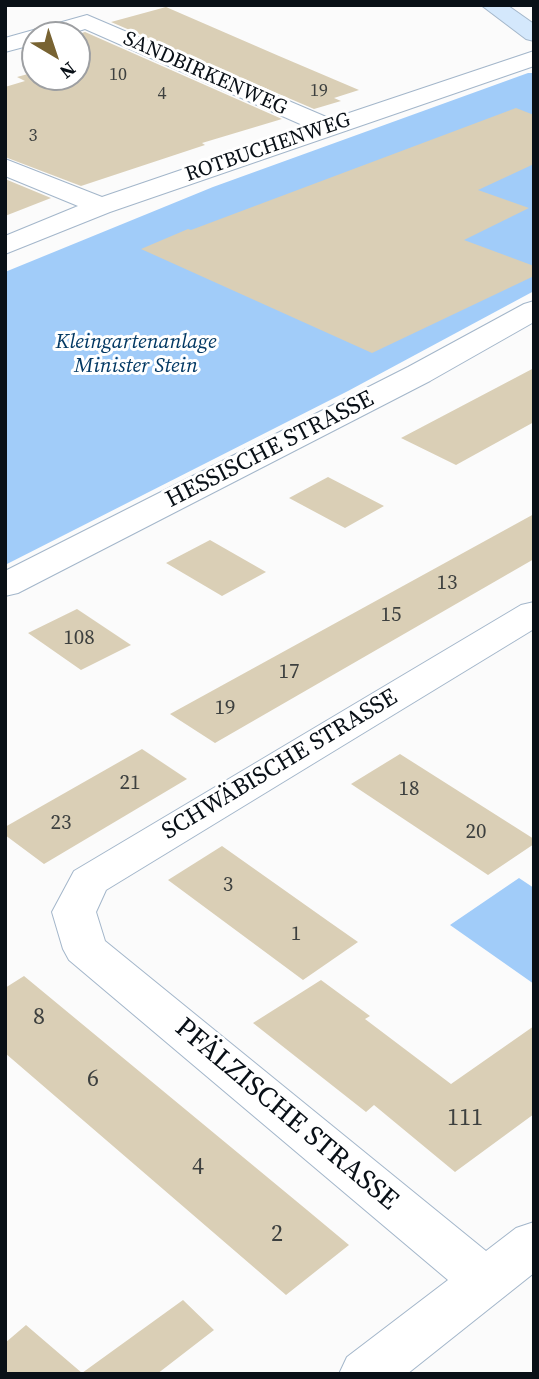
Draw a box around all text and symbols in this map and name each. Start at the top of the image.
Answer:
north arrow [21,21,91,91]
street label: SANDBIRKENWEG [119,26,291,122]
text: N [54,56,82,85]
house number: 10 [109,64,127,86]
house number: 19 [310,80,328,102]
house number: 4 [158,83,166,105]
street label: ROTBUCHENWEG [182,108,354,188]
house number: 3 [29,125,37,147]
park label: Kleingartenanlage Minister Stein [55,330,217,380]
street label: HESSISCHE STRASSE [161,385,379,515]
house number: 13 [437,571,457,597]
house number: 15 [381,603,401,629]
house number: 108 [63,626,95,652]
house number: 17 [279,660,299,686]
street label: SCHWÄBISCHE STRASSE [157,683,403,847]
house number: 19 [215,696,235,722]
house number: 21 [120,771,140,797]
house number: 18 [399,777,419,803]
house number: 23 [51,811,71,837]
house number: 20 [466,820,486,846]
house number: 3 [223,873,233,899]
house number: 1 [291,922,301,948]
house number: 8 [33,1004,45,1032]
street label: PFÄLZISCHE STRASSE [167,1012,405,1218]
house number: 6 [87,1066,99,1094]
house number: 111 [447,1105,483,1133]
house number: 4 [192,1154,204,1182]
house number: 2 [271,1221,283,1249]

